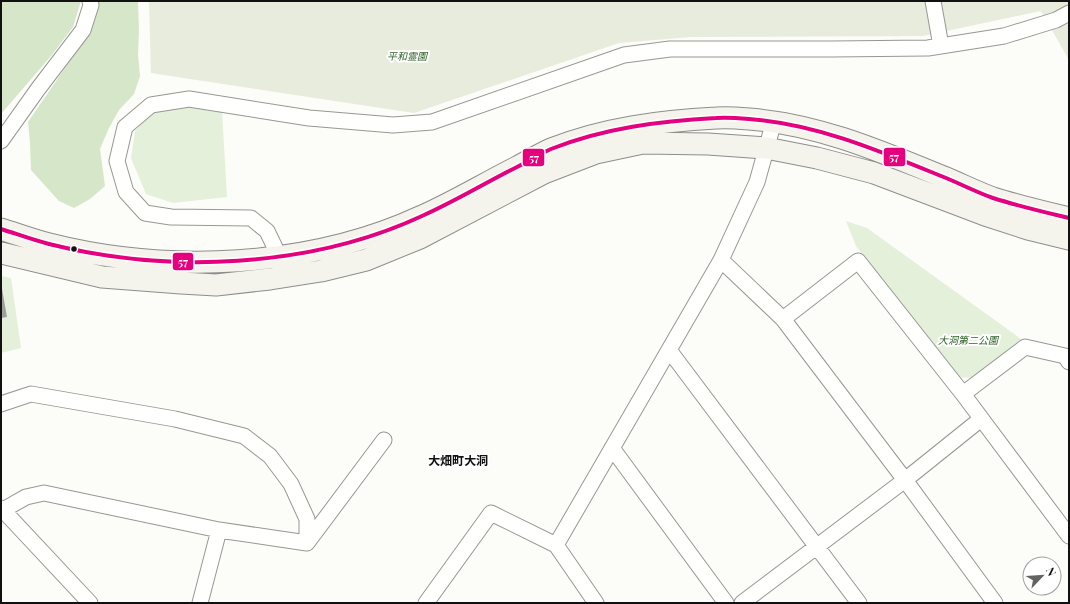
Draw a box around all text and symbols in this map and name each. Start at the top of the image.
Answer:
park label: 平和霊園 [387,49,429,63]
line badge: 57 [883,147,906,167]
line badge: 57 [522,148,545,167]
text: 57 [889,149,899,164]
text: 57 [529,150,539,165]
unlabelled marker [69,244,79,254]
line badge: 57 [172,252,194,271]
text: 57 [178,254,188,269]
park label: 大洞第二公園 [938,333,1000,347]
district label: 大畑町大洞 [428,452,488,468]
north arrow [1022,556,1062,596]
text: N [1043,565,1060,578]

